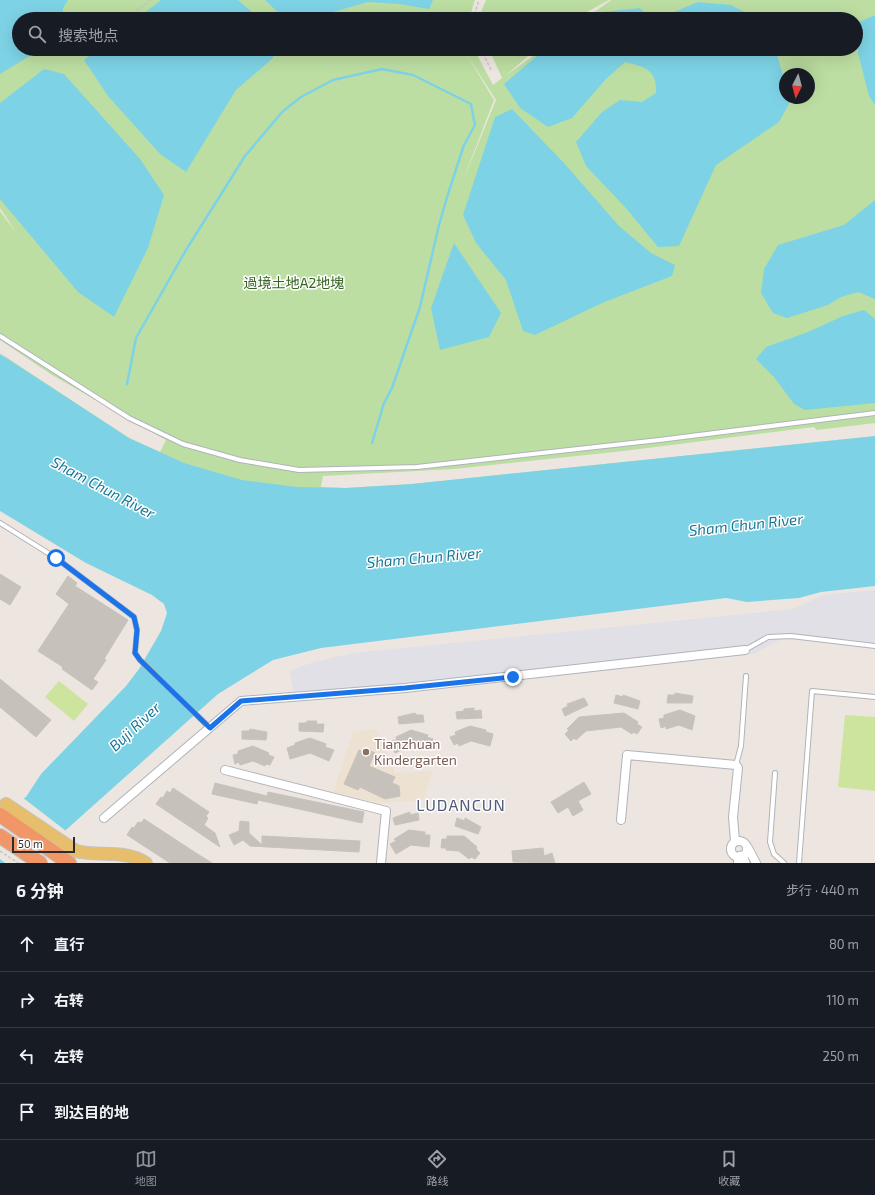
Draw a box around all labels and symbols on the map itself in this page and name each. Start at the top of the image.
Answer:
north arrow [779,68,815,104]
park label: 過境土地A2地塊 [244,274,344,291]
water label: Sham Chun River [49,452,159,522]
water label: Sham Chun River [688,509,805,539]
water label: Sham Chun River [366,543,483,571]
route start [47,549,65,567]
route end [504,668,522,686]
water label: Buji River [105,697,165,755]
place label: Tianzhuan Kindergarten [374,735,457,768]
marker: Tianzhuan Kindergarten [361,747,371,757]
district label: LUDANCUN [416,795,506,814]
scale bar [12,835,75,854]

